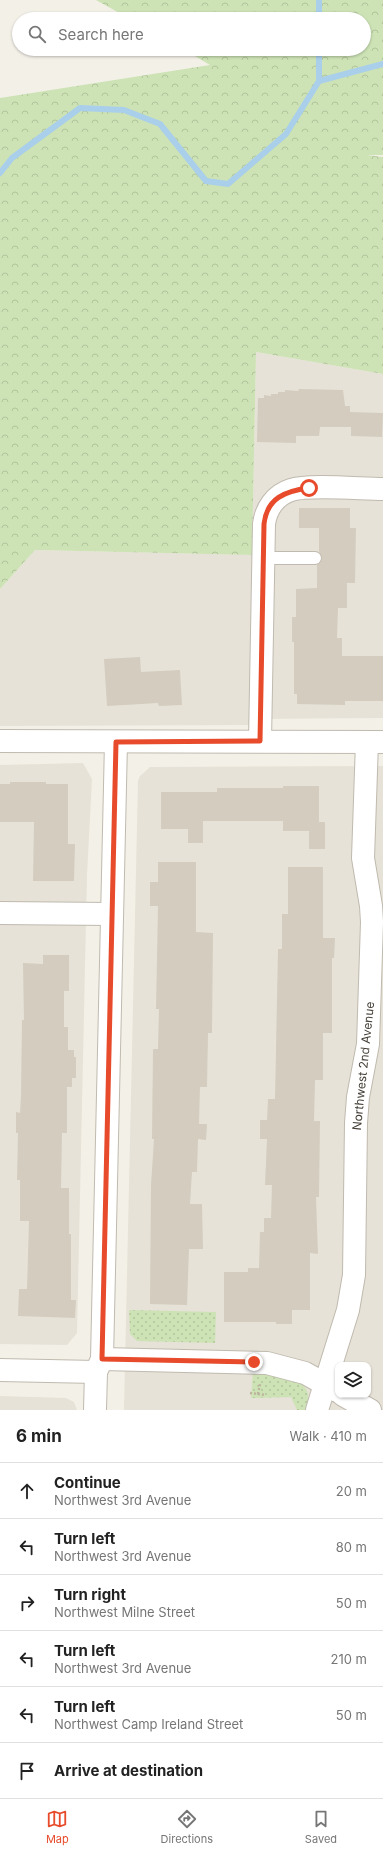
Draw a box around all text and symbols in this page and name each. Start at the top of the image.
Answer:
search box [12,12,371,56]
icon: search [26,23,48,45]
text: Search here [58,25,144,44]
route start [300,479,318,497]
street label: Northwest 2nd Avenue [349,1001,377,1131]
route end [245,1353,263,1371]
map controls [335,1362,371,1398]
button: layers [335,1362,371,1398]
text: 6 min [16,1426,62,1446]
text: Walk · 410 m [290,1428,367,1444]
text: Continue [54,1473,121,1492]
icon: ahead [16,1480,38,1502]
text: 20 m [336,1483,367,1499]
text: Northwest 3rd Avenue [54,1492,191,1508]
text: Turn left [54,1529,115,1548]
icon: left [16,1536,38,1558]
text: 80 m [336,1539,367,1555]
text: Northwest 3rd Avenue [54,1548,191,1564]
text: Turn right [54,1585,126,1604]
icon: right [16,1592,38,1614]
text: 50 m [336,1595,367,1611]
text: Northwest Milne Street [54,1604,195,1620]
text: Turn left [54,1641,115,1660]
icon: left [16,1648,38,1670]
text: 210 m [331,1651,367,1667]
text: Northwest 3rd Avenue [54,1660,191,1676]
text: Turn left [54,1697,115,1716]
icon: left [16,1704,38,1726]
text: 50 m [336,1707,367,1723]
text: Northwest Camp Ireland Street [54,1716,243,1732]
icon: arrive [16,1760,38,1782]
text: Arrive at destination [54,1761,203,1780]
tab: Map [46,1808,69,1846]
tab: Directions [161,1808,213,1846]
tab: Saved [305,1808,337,1846]

